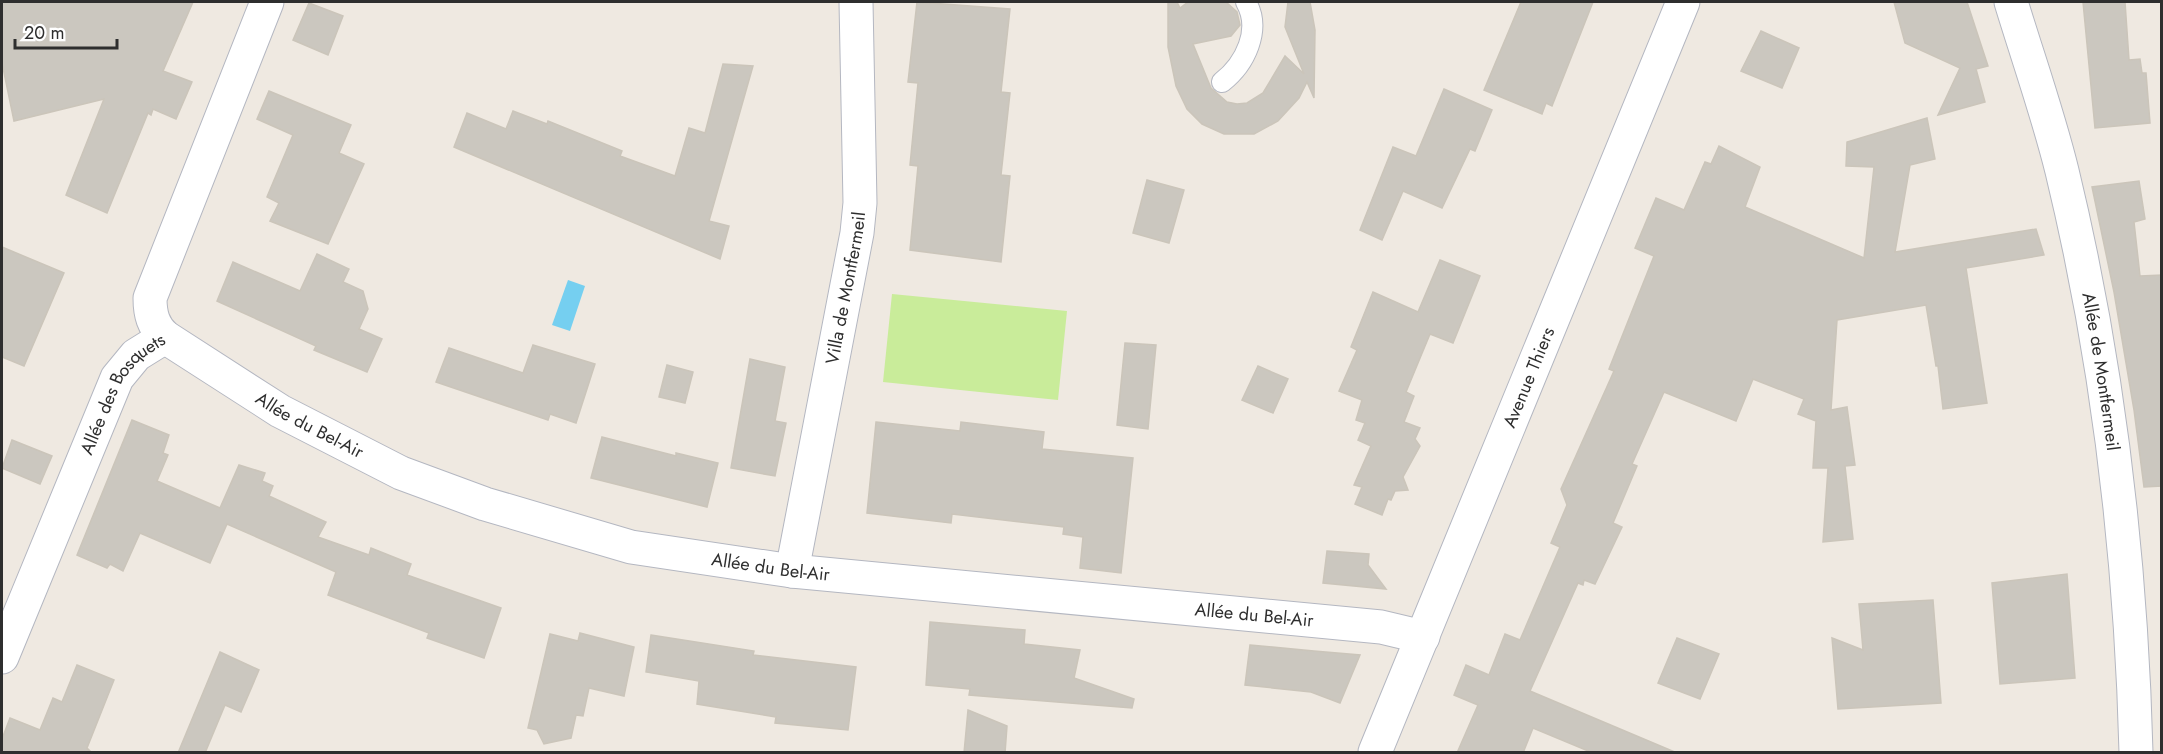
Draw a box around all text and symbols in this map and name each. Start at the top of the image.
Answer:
scale bar [15,12,117,50]
text: 20 m [24,20,64,46]
street label: Villa de Montfermeil [819,211,872,367]
street label: Allée de Montfermeil [2075,290,2126,452]
street label: Avenue Thiers [1497,323,1561,432]
street label: Allée des Bosquets [74,327,170,459]
street label: Allée du Bel-Air [250,386,369,465]
street label: Allée du Bel-Air [710,546,832,588]
street label: Allée du Bel-Air [1194,596,1316,634]

